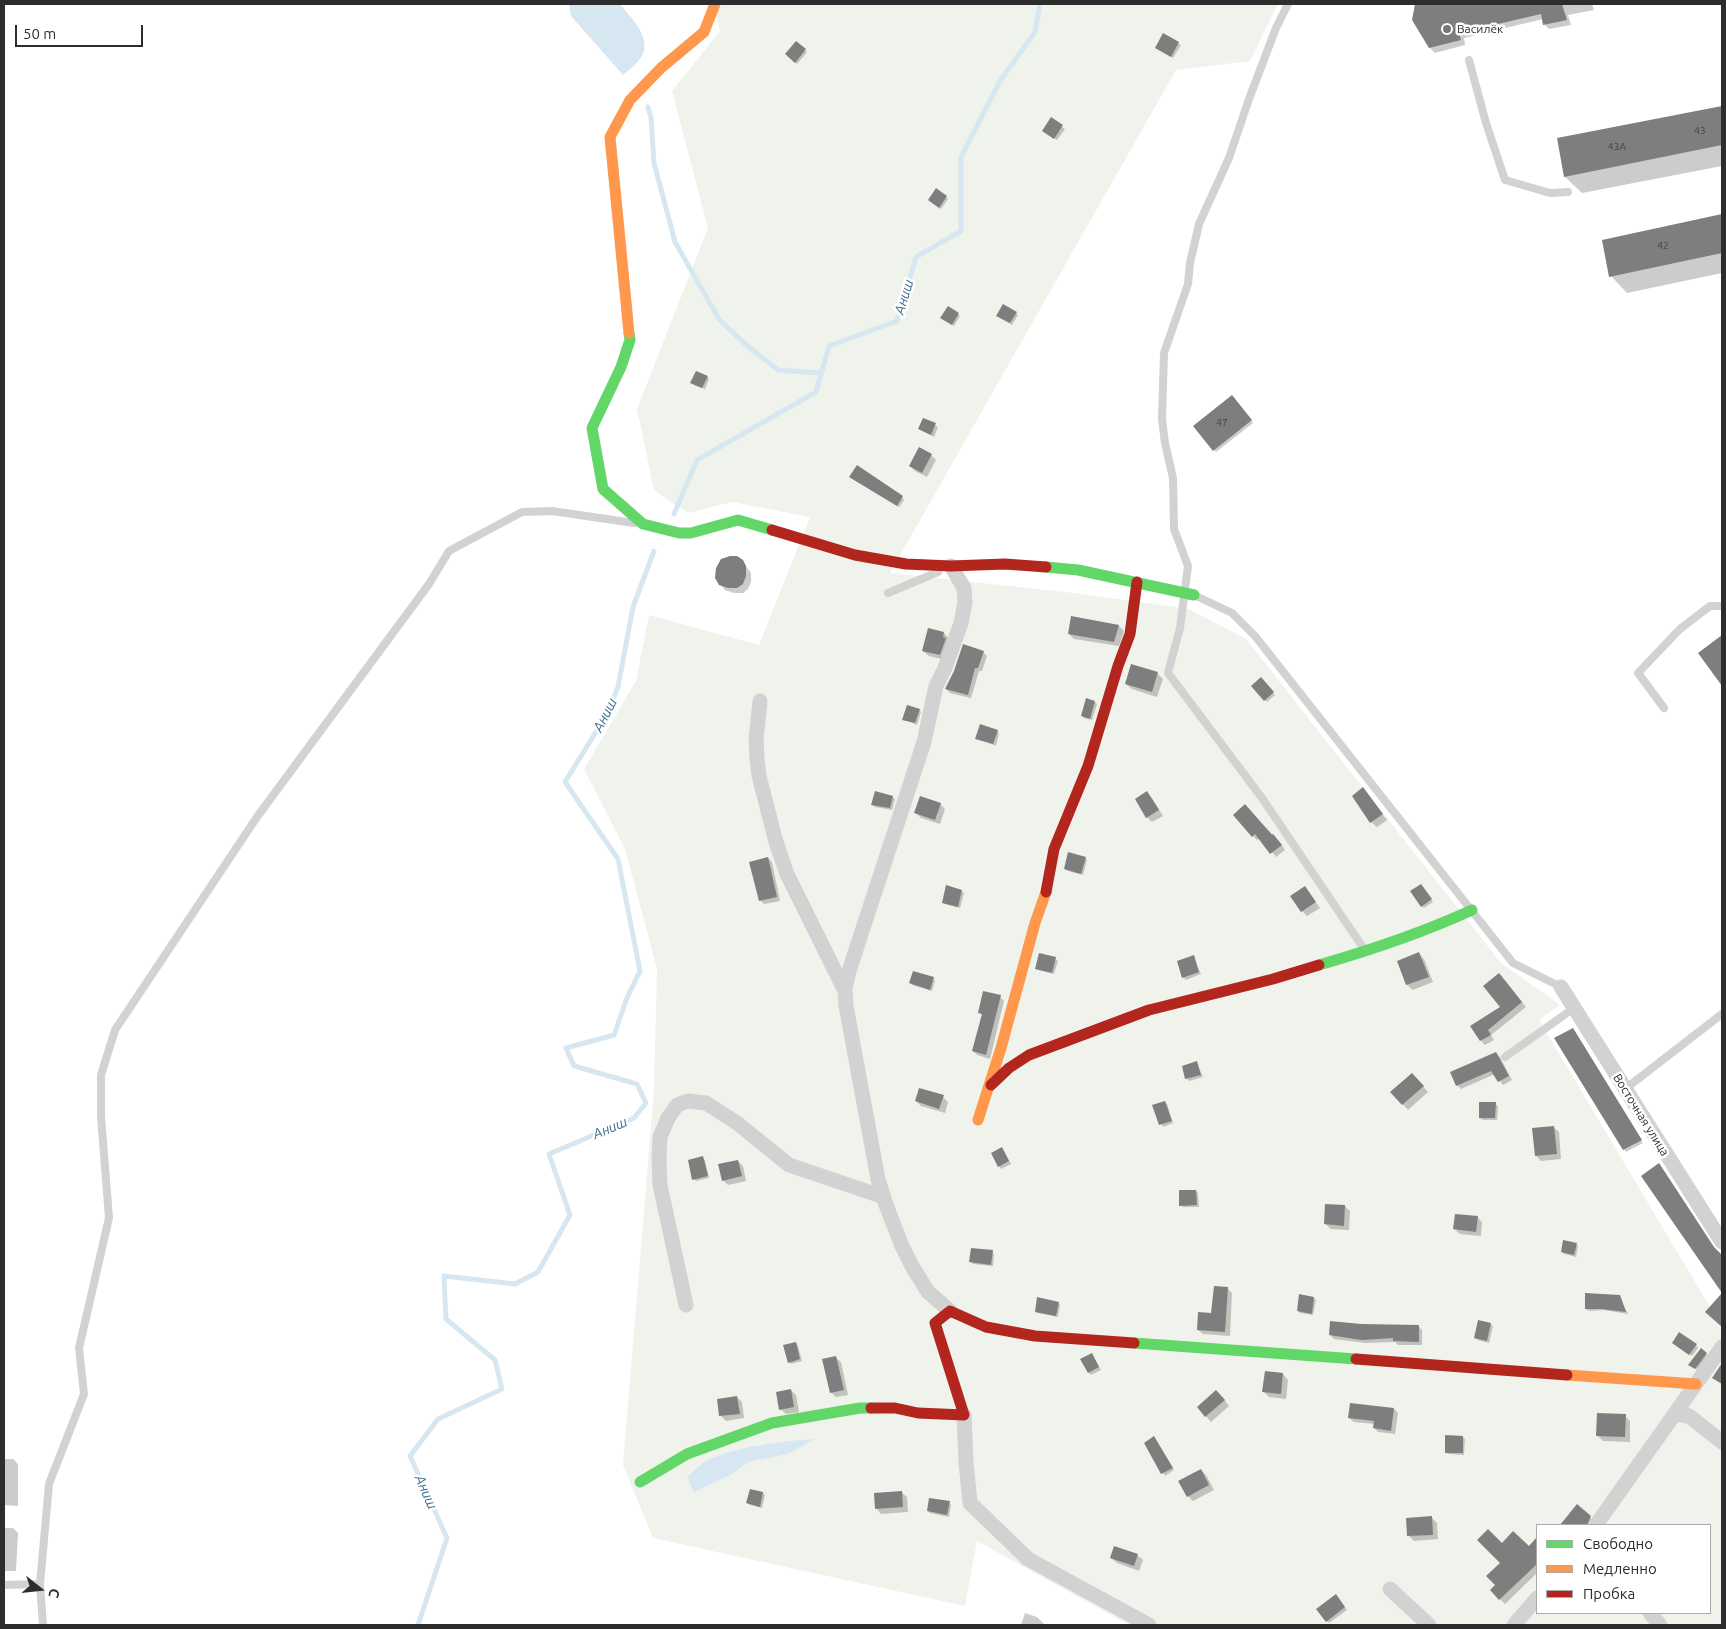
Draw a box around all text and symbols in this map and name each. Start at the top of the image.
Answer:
scale bar [18,15,145,47]
place label: Василёк [1457,22,1503,36]
marker: Василёк [1441,23,1453,35]
text: 50 m [23,25,56,42]
house number: 43 [1694,125,1706,137]
house number: 43А [1608,141,1626,153]
house number: 42 [1657,240,1669,252]
water label: Аниш [891,277,917,317]
house number: 47 [1216,417,1228,429]
water label: Аниш [589,695,621,735]
street label: Восточная улица [1610,1071,1672,1159]
water label: Аниш [590,1113,630,1143]
water label: Аниш [411,1472,441,1512]
legend [1536,1524,1711,1614]
text: Свободно [1583,1535,1653,1552]
text: Медленно [1583,1560,1657,1577]
north arrow [15,1564,65,1614]
text: Пробка [1583,1585,1635,1602]
text: С [45,1587,63,1600]

